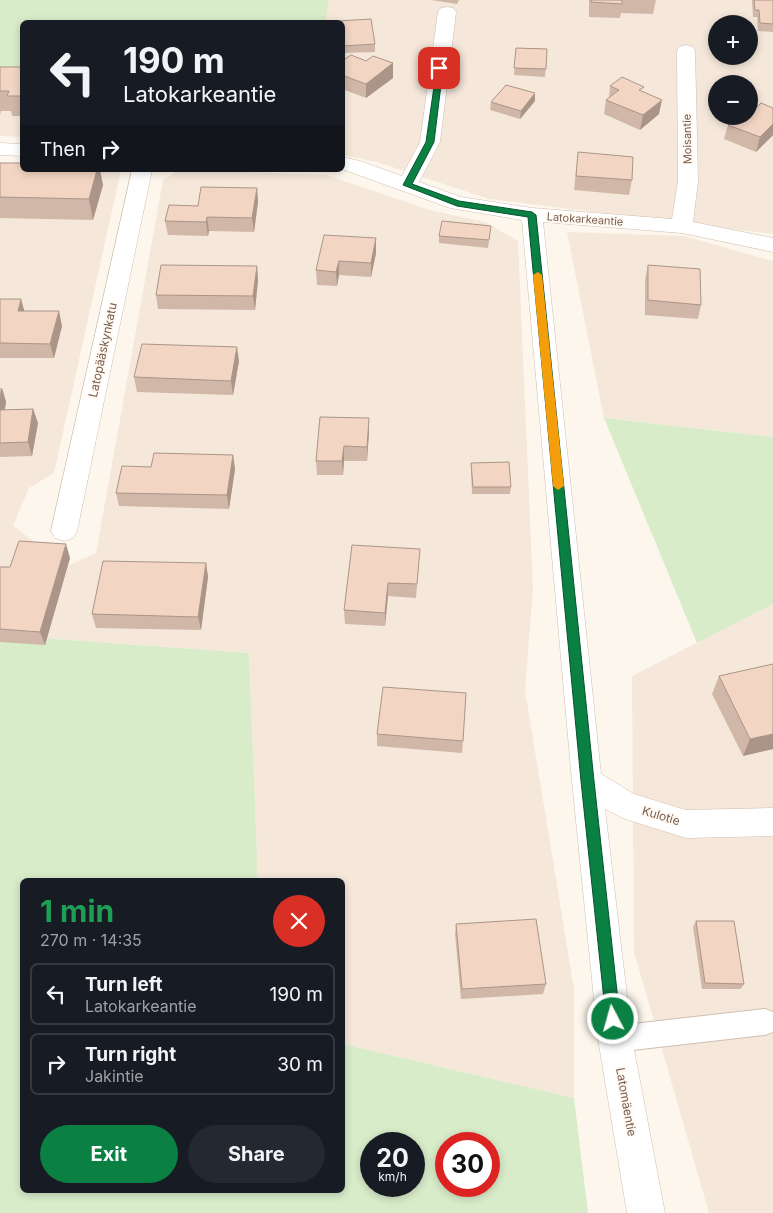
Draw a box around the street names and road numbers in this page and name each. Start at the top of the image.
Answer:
street label: Moisantie [680,114,694,164]
street label: Latokarkeantie [546,209,624,229]
street label: Latopääskynkatu [85,301,120,399]
street label: Kulotie [640,803,682,828]
street label: Latomäentie [613,1066,640,1138]

